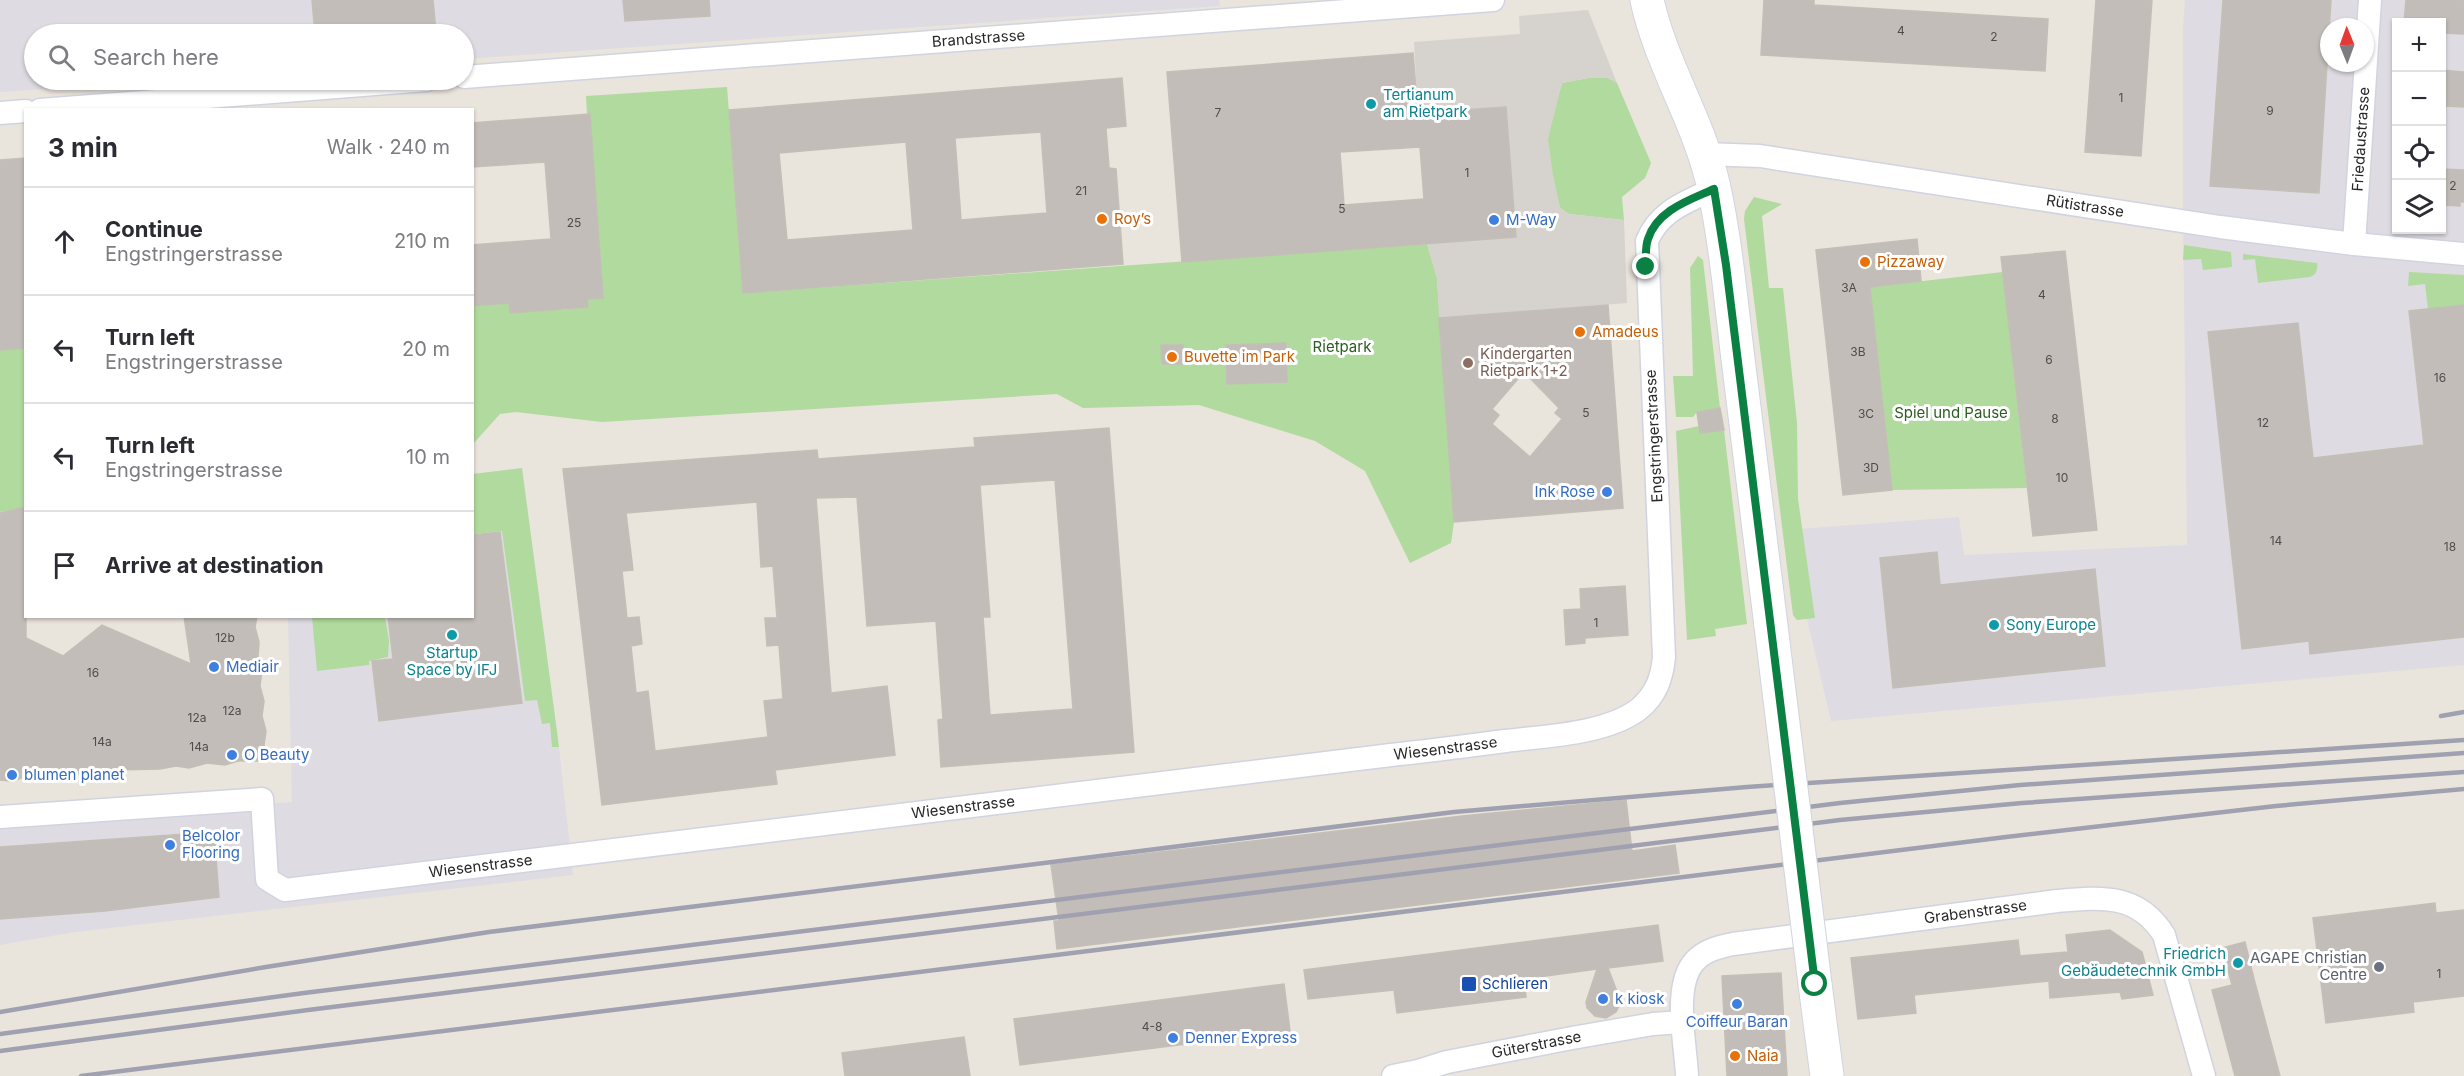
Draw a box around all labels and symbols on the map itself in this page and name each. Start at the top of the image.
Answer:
north arrow [2320,18,2374,72]
house number: 4 [1897,23,1905,38]
street label: Brandstrasse [931,25,1026,51]
house number: 2 [1990,29,1998,44]
place label: Tertianum am Rietpark [1383,85,1468,121]
street label: Friedaustrasse [2347,86,2373,192]
house number: 1 [2119,90,2123,105]
marker: Tertianum am Rietpark [1364,97,1378,111]
house number: 9 [2266,103,2274,118]
house number: 7 [1215,105,1222,120]
house number: 1 [1465,165,1469,180]
house number: 2 [2449,178,2457,193]
house number: 21 [1075,183,1087,198]
street label: Rütistrasse [2045,190,2125,221]
house number: 5 [1338,201,1346,216]
place label: Roy’s [1114,209,1151,228]
place label: M-Way [1506,210,1557,229]
marker: Roy’s [1095,212,1109,226]
marker: M-Way [1487,213,1501,227]
house number: 25 [567,215,581,230]
place label: Pizzaway [1877,252,1945,271]
route end [1632,253,1658,279]
marker: Pizzaway [1858,255,1872,269]
house number: 3A [1841,280,1857,295]
house number: 4 [2038,287,2046,302]
place label: Amadeus [1592,322,1659,341]
marker: Amadeus [1573,325,1587,339]
park label: Rietpark [1313,337,1372,356]
place label: Kindergarten Rietpark 1+2 [1480,344,1572,380]
house number: 3B [1850,344,1866,359]
place label: Buvette im Park [1184,347,1296,366]
marker: Buvette im Park [1165,350,1179,364]
house number: 6 [2045,352,2053,367]
marker: Kindergarten Rietpark 1+2 [1461,356,1475,370]
street label: Engstringerstrasse [1641,369,1666,503]
house number: 16 [2434,370,2446,385]
park label: Spiel und Pause [1894,403,2008,422]
house number: 5 [1582,405,1590,420]
house number: 3C [1858,406,1874,421]
house number: 8 [2051,411,2059,426]
house number: 12 [2257,415,2269,430]
house number: 3D [1863,460,1879,475]
house number: 10 [2056,470,2068,485]
place label: Ink Rose [1535,482,1595,501]
marker: Ink Rose [1600,485,1614,499]
house number: 14 [2270,533,2283,548]
house number: 18 [2444,539,2456,554]
house number: 1 [1594,615,1598,630]
place label: Sony Europe [2006,615,2096,634]
marker: Sony Europe [1987,618,2001,632]
marker: Startup Space by IFJ [445,628,459,642]
house number: 12b [215,630,235,645]
place label: Startup Space by IFJ [407,643,497,679]
place label: Mediair [226,657,279,676]
marker: Mediair [207,660,221,674]
house number: 16 [87,665,99,680]
house number: 12a [223,703,241,718]
house number: 12a [188,710,206,725]
street label: Wiesenstrasse [1393,732,1498,764]
house number: 14a [92,734,112,749]
house number: 14a [189,739,209,754]
place label: O Beauty [244,745,310,764]
marker: O Beauty [225,748,239,762]
place label: blumen planet [24,765,125,784]
marker: blumen planet [5,768,19,782]
street label: Wiesenstrasse [910,791,1016,822]
place label: Belcolor Flooring [182,826,240,862]
marker: Belcolor Flooring [163,838,177,852]
street label: Wiesenstrasse [428,850,534,881]
street label: Grabenstrasse [1923,895,2028,928]
place label: Friedrich Gebäudetechnik GmbH [2061,944,2226,980]
place label: AGAPE Christian Centre [2250,948,2367,984]
marker: Friedrich Gebäudetechnik GmbH [2231,956,2245,970]
marker: AGAPE Christian Centre [2372,960,2386,974]
house number: 1 [2437,966,2441,981]
route start [1801,970,1827,996]
place label: Schlieren [1482,974,1548,993]
marker: Schlieren [1460,975,1478,993]
place label: k kiosk [1615,989,1665,1008]
marker: k kiosk [1596,992,1610,1006]
marker: Coiffeur Baran [1730,997,1744,1011]
place label: Coiffeur Baran [1686,1012,1788,1031]
house number: 4-8 [1142,1019,1162,1034]
street label: Güterstrasse [1490,1027,1583,1062]
place label: Denner Express [1185,1028,1297,1047]
marker: Denner Express [1166,1031,1180,1045]
place label: Naia [1747,1046,1779,1065]
marker: Naia [1728,1049,1742,1063]

